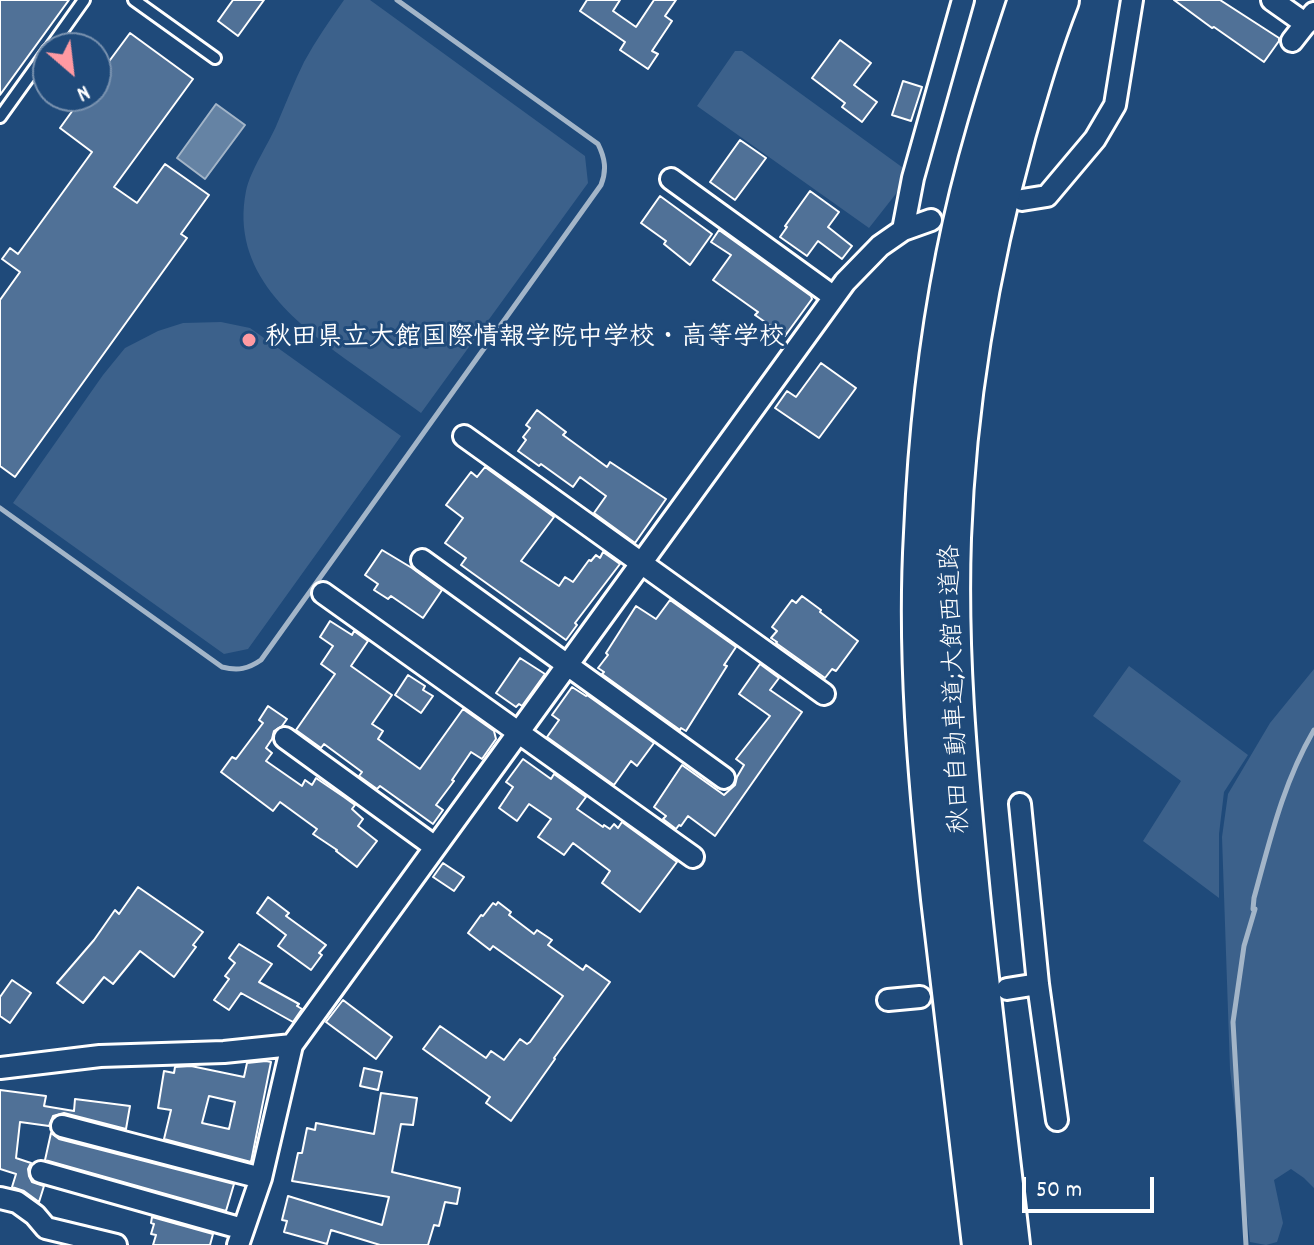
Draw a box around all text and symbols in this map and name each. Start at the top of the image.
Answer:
north arrow [32,32,112,112]
text: N [70,76,95,108]
place label: 秋田県立大館国際情報学院中学校・高等学校 [265,324,785,356]
marker: 秋田県立大館国際情報学院中学校・高等学校 [240,331,258,349]
street label: 秋田自動車道;大館西道路 [937,543,979,835]
scale bar [1026,1161,1158,1211]
text: 50 m [1036,1174,1082,1208]

